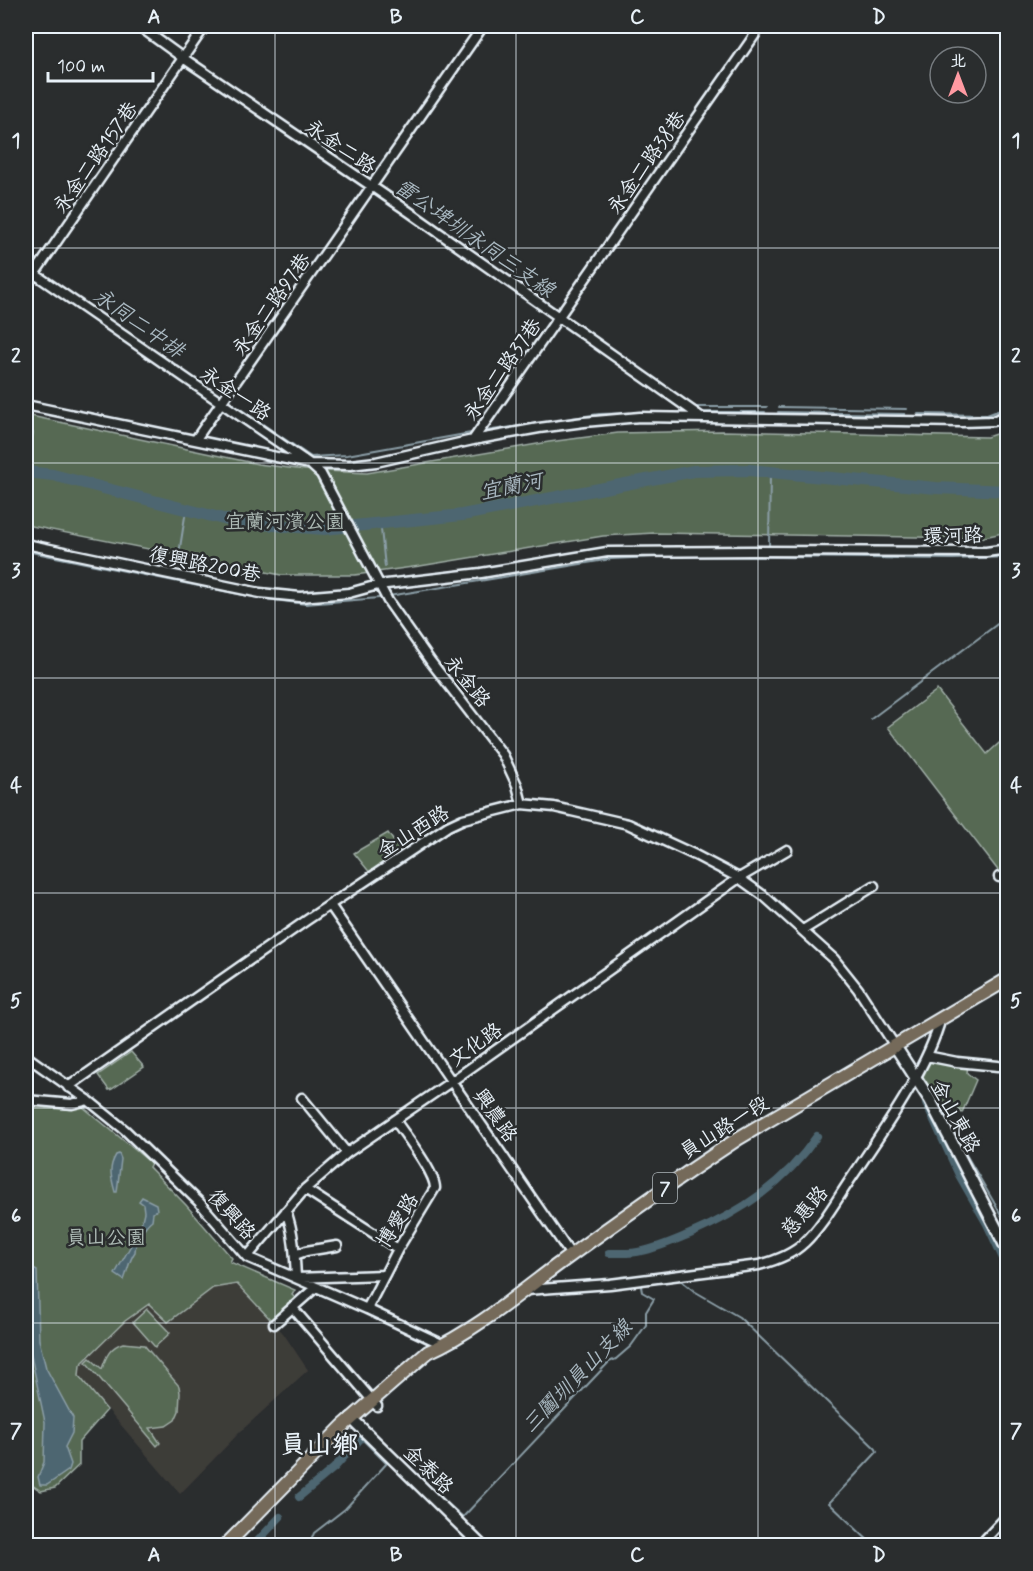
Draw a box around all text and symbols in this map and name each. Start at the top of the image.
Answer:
text: A [147,4,161,31]
text: B [390,4,403,31]
text: C [630,4,645,31]
text: D [872,4,886,31]
scale bar [48,45,153,83]
north arrow [928,45,988,105]
text: 北 [950,51,966,72]
text: 100 m [57,55,105,79]
street label: 永金二路157巷 [48,96,145,219]
street label: 永金二路38巷 [602,105,693,220]
street label: 永金二路 [299,114,382,181]
text: 1 [12,128,20,155]
text: 1 [1012,128,1020,155]
water label: 雷公埤圳永同三支線 [389,173,561,305]
street label: 永金二路97巷 [227,247,318,362]
water label: 永同二中排 [87,282,191,367]
street label: 永金二路37巷 [458,313,549,426]
text: 2 [11,343,21,370]
text: 2 [1011,343,1021,370]
street label: 永金一路 [194,361,277,428]
water label: 宜蘭河 [478,467,548,507]
park label: 宜蘭河濱公園 [225,509,345,536]
street label: 環河路 [923,522,984,551]
street label: 復興路200巷 [147,541,264,590]
text: 3 [11,558,21,585]
text: 3 [1011,558,1021,585]
street label: 永金路 [437,650,497,715]
text: 4 [10,773,22,800]
text: 4 [1010,773,1022,800]
street label: 金山西路 [373,799,456,865]
text: 5 [10,988,22,1015]
text: 5 [1010,988,1022,1015]
street label: 文化路 [444,1016,509,1073]
street label: 金山東路 [923,1075,986,1159]
street label: 興農路 [467,1084,524,1149]
street label: 員山路一段 [675,1090,774,1166]
road number: 7 [653,1173,677,1203]
street label: 慈惠路 [775,1180,836,1243]
street label: 復興路 [201,1184,262,1247]
street label: 博愛路 [371,1187,426,1253]
text: 6 [11,1203,21,1230]
text: 6 [1011,1203,1021,1230]
park label: 員山公園 [66,1225,146,1252]
water label: 三鬮圳員山支線 [517,1313,640,1439]
text: 7 [10,1418,22,1445]
text: 7 [1010,1418,1022,1445]
district label: 員山鄉 [280,1429,358,1463]
street label: 金泰路 [397,1440,460,1501]
text: A [147,1542,161,1569]
text: B [390,1542,403,1569]
text: C [630,1542,645,1569]
text: D [872,1542,886,1569]

